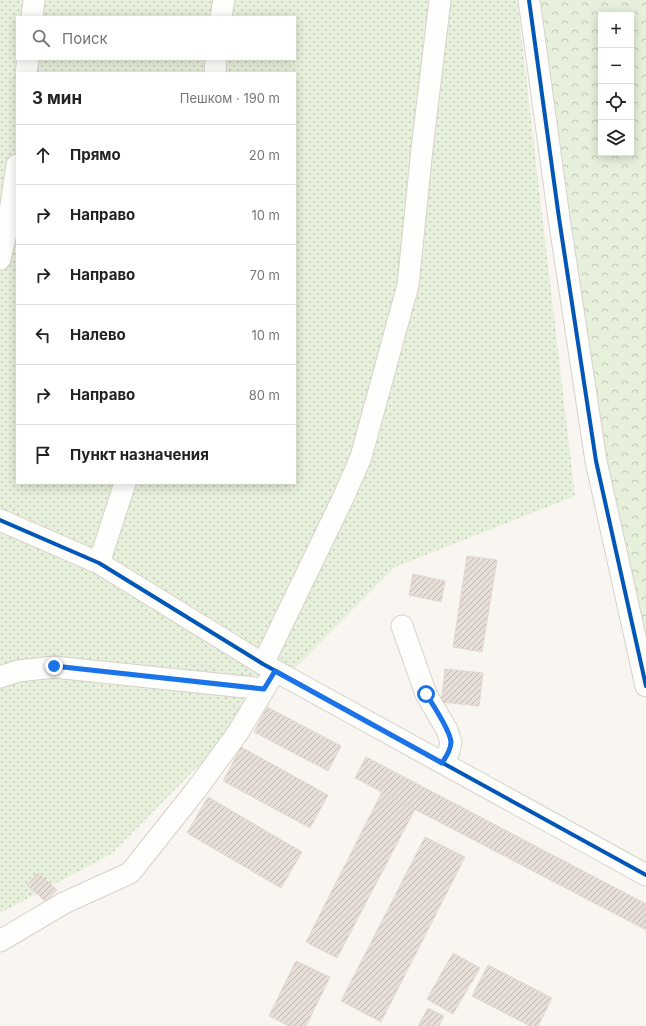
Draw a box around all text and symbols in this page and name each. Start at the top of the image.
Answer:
map controls [598,12,634,156]
button: + [598,12,634,48]
search box [16,16,296,60]
icon: search [30,27,52,49]
text: Поиск [62,29,108,48]
button: − [598,48,634,84]
button: locate [598,84,634,120]
text: 3 мин [32,88,82,108]
text: Пешком · 190 m [180,90,280,106]
button: layers [598,120,634,156]
icon: ahead [32,144,54,166]
text: Прямо [70,145,121,164]
text: 20 m [249,147,280,163]
icon: right [32,204,54,226]
text: Направо [70,205,135,224]
text: 10 m [251,207,280,223]
icon: right [32,264,54,286]
text: Направо [70,265,135,284]
text: 70 m [250,267,280,283]
icon: left [32,324,54,346]
text: Налево [70,325,126,344]
text: 10 m [251,327,280,343]
icon: right [32,384,54,406]
text: Направо [70,385,135,404]
text: 80 m [249,387,280,403]
icon: arrive [32,444,54,466]
text: Пункт назначения [70,445,209,464]
route end [45,657,63,675]
route start [417,685,435,703]

